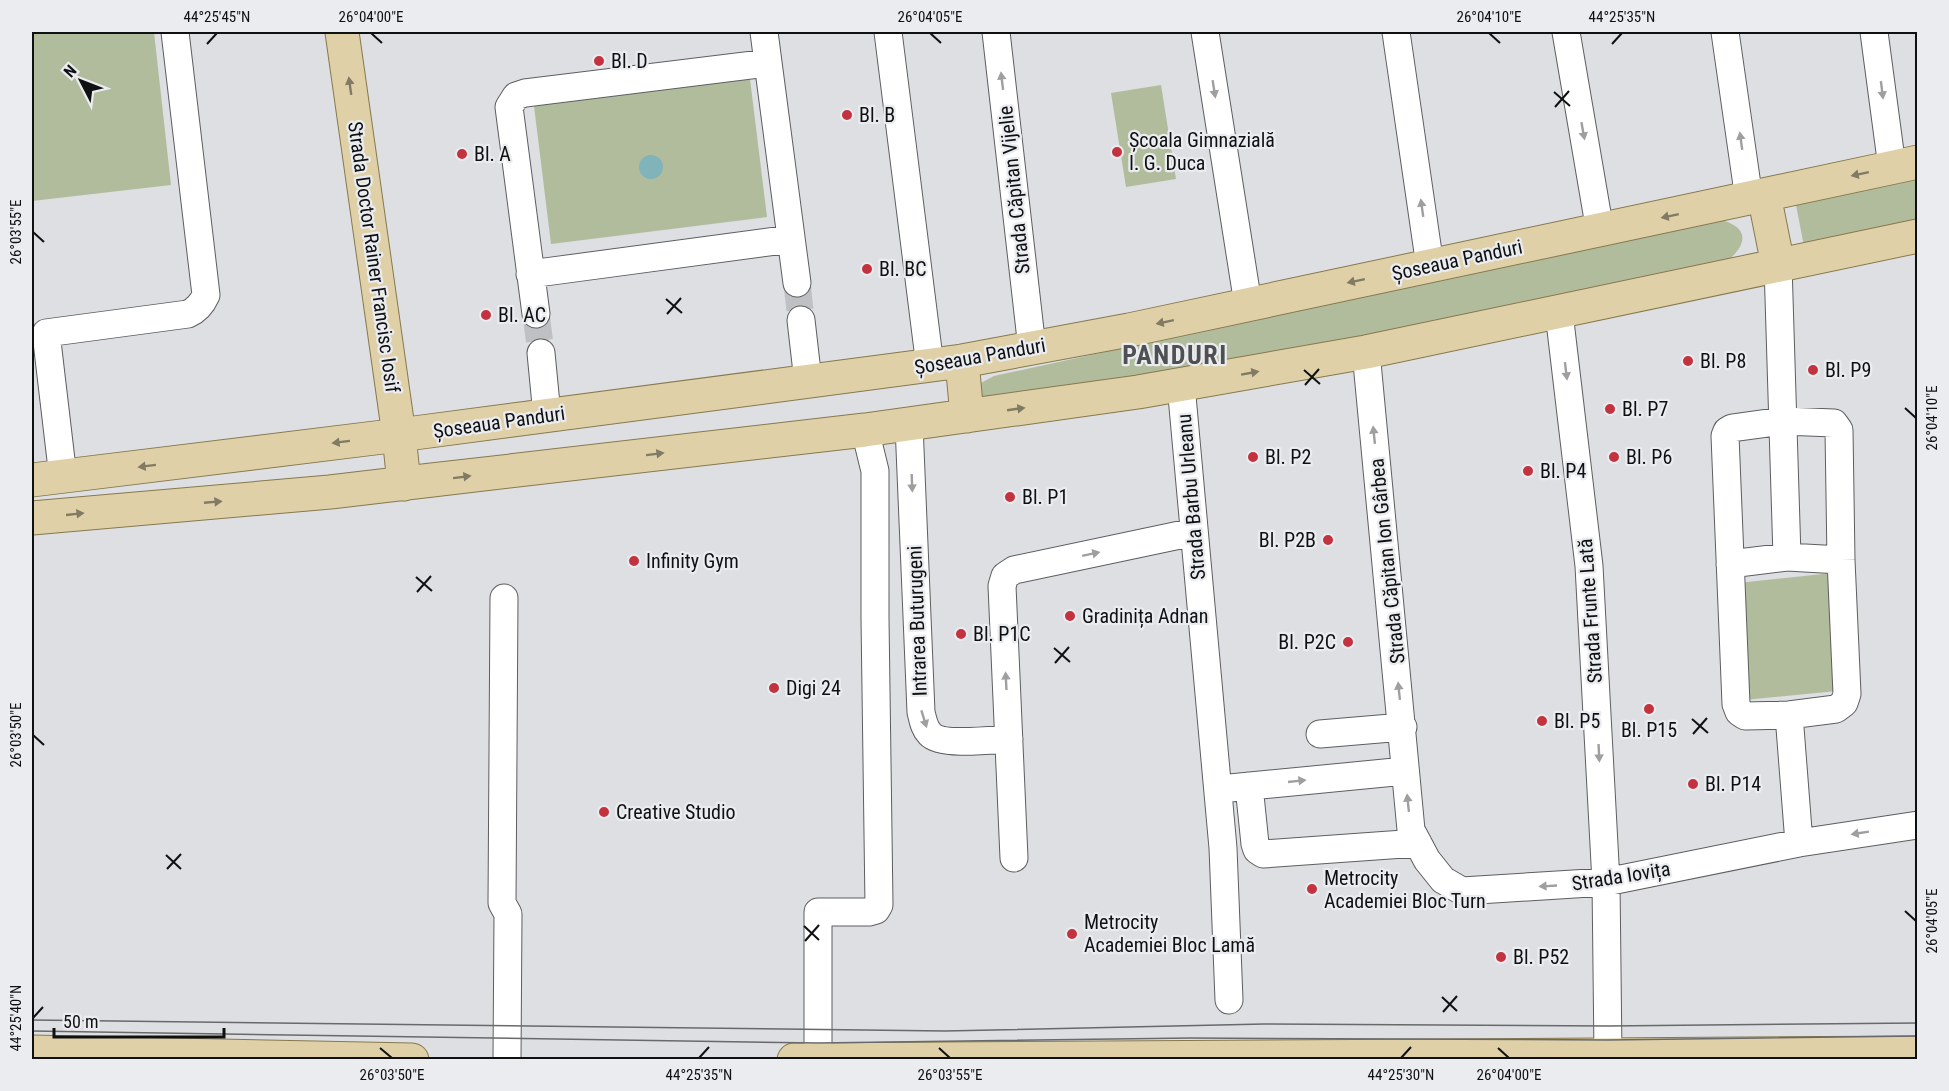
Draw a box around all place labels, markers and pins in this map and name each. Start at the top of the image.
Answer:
place label: Bl. D [611,49,648,73]
marker: Bl. D [592,54,606,68]
place label: Bl. B [859,103,895,127]
marker: Bl. B [840,108,854,122]
place label: Școala Gimnazială I. G. Duca [1129,128,1275,175]
place label: Bl. A [474,142,511,166]
marker: Școala Gimnazială I. G. Duca [1110,145,1124,159]
marker: Bl. A [455,147,469,161]
place label: Bl. BC [879,257,927,281]
marker: Bl. BC [860,262,874,276]
place label: Bl. AC [498,303,546,327]
marker: Bl. AC [479,308,493,322]
place label: Bl. P8 [1700,349,1746,373]
marker: Bl. P8 [1681,354,1695,368]
place label: Bl. P9 [1825,358,1871,382]
marker: Bl. P9 [1806,363,1820,377]
place label: Bl. P7 [1622,397,1668,421]
marker: Bl. P7 [1603,402,1617,416]
place label: Bl. P2 [1265,445,1311,469]
place label: Bl. P6 [1626,445,1672,469]
marker: Bl. P2 [1246,450,1260,464]
marker: Bl. P6 [1607,450,1621,464]
place label: Bl. P4 [1540,459,1586,483]
marker: Bl. P4 [1521,464,1535,478]
place label: Bl. P1 [1022,485,1068,509]
marker: Bl. P1 [1003,490,1017,504]
place label: Bl. P2B [1259,528,1316,552]
marker: Bl. P2B [1321,533,1335,547]
place label: Infinity Gym [646,549,739,573]
marker: Infinity Gym [627,554,641,568]
place label: Gradinița Adnan [1082,604,1208,629]
marker: Gradinița Adnan [1063,609,1077,623]
place label: Bl. P1C [973,622,1031,646]
marker: Bl. P1C [954,627,968,641]
place label: Bl. P2C [1278,630,1336,654]
marker: Bl. P2C [1341,635,1355,649]
place label: Digi 24 [786,676,841,700]
marker: Digi 24 [767,681,781,695]
marker: Bl. P15 [1642,702,1656,716]
place label: Bl. P5 [1554,709,1600,733]
marker: Bl. P5 [1535,714,1549,728]
place label: Bl. P15 [1621,718,1677,742]
place label: Bl. P14 [1705,772,1761,796]
marker: Bl. P14 [1686,777,1700,791]
place label: Creative Studio [616,800,736,824]
marker: Creative Studio [597,805,611,819]
place label: Metrocity Academiei Bloc Turn [1324,866,1486,913]
marker: Metrocity Academiei Bloc Turn [1305,882,1319,896]
place label: Metrocity Academiei Bloc Lamă [1084,910,1255,957]
marker: Metrocity Academiei Bloc Lamă [1065,927,1079,941]
place label: Bl. P52 [1513,945,1569,969]
marker: Bl. P52 [1494,950,1508,964]

